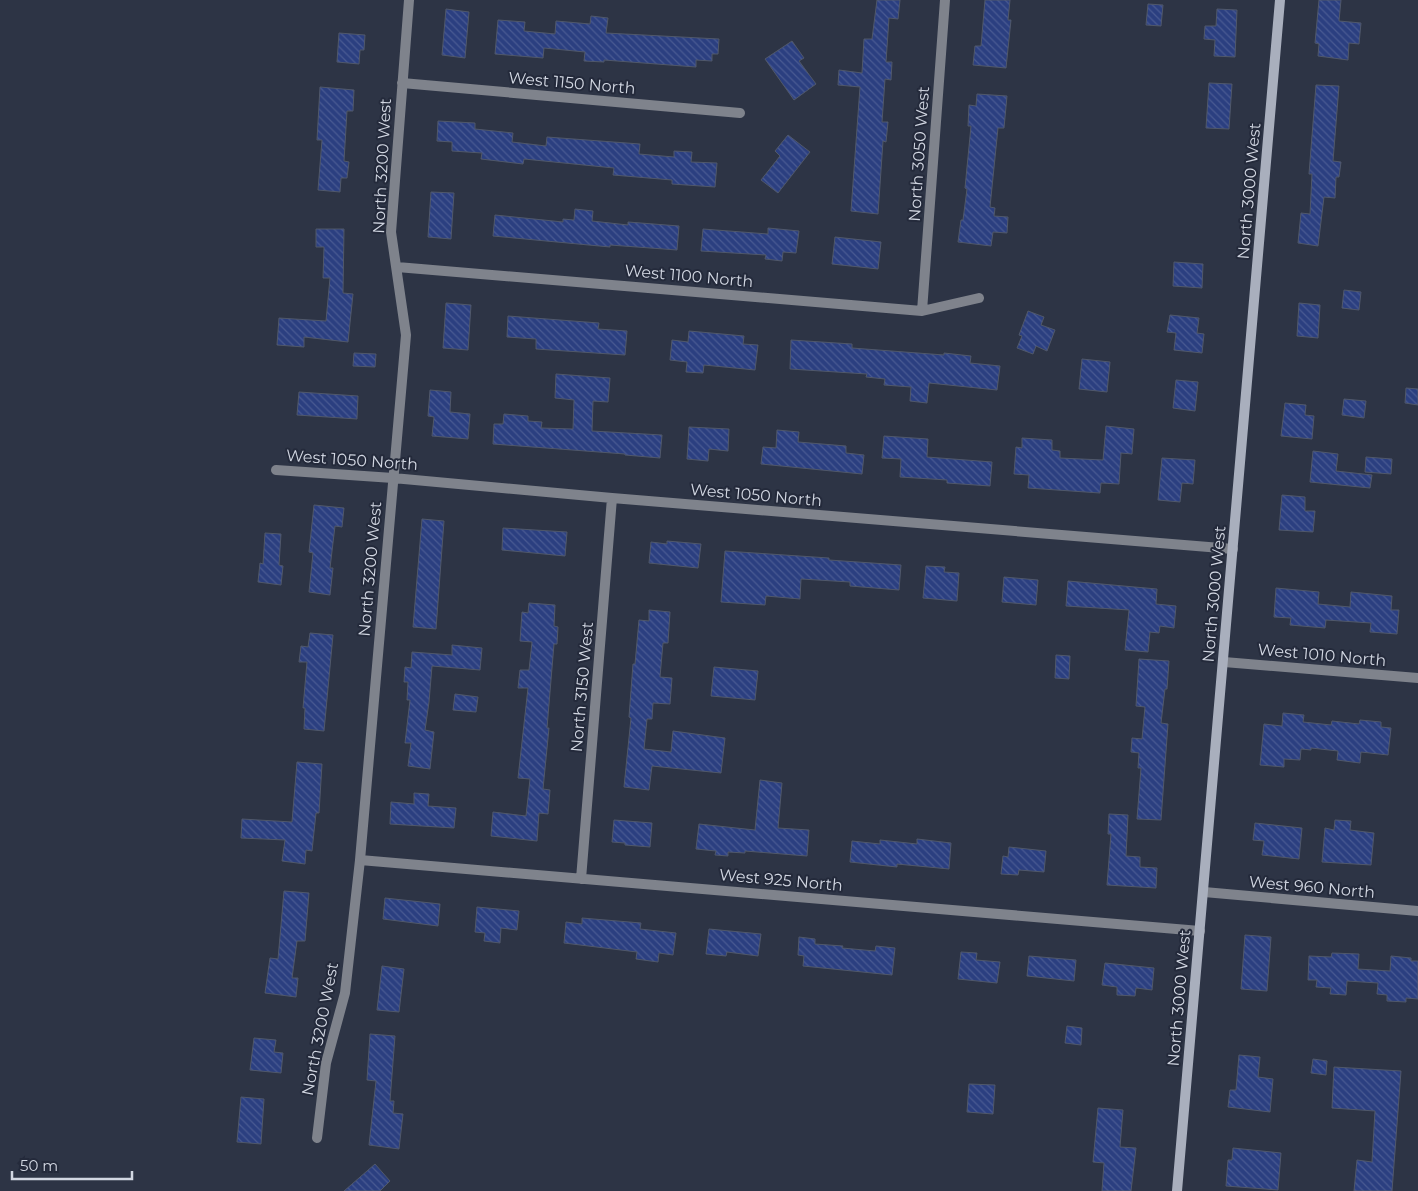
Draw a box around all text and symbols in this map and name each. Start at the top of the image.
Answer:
street label: West 1150 North [508,68,636,98]
street label: North 3050 West [905,85,933,222]
street label: North 3200 West [369,97,395,234]
street label: North 3000 West [1234,121,1264,260]
street label: West 1100 North [624,261,754,291]
street label: West 1050 North [285,446,419,474]
street label: West 1050 North [689,480,823,510]
street label: North 3200 West [355,500,385,637]
street label: North 3000 West [1199,524,1229,663]
street label: North 3150 West [567,621,597,753]
street label: West 1010 North [1257,640,1387,670]
street label: West 925 North [718,865,844,895]
street label: West 960 North [1248,872,1376,902]
street label: North 3000 West [1164,928,1194,1067]
street label: North 3200 West [298,960,342,1097]
scale bar [12,1148,132,1180]
text: 50 m [20,1156,58,1175]

